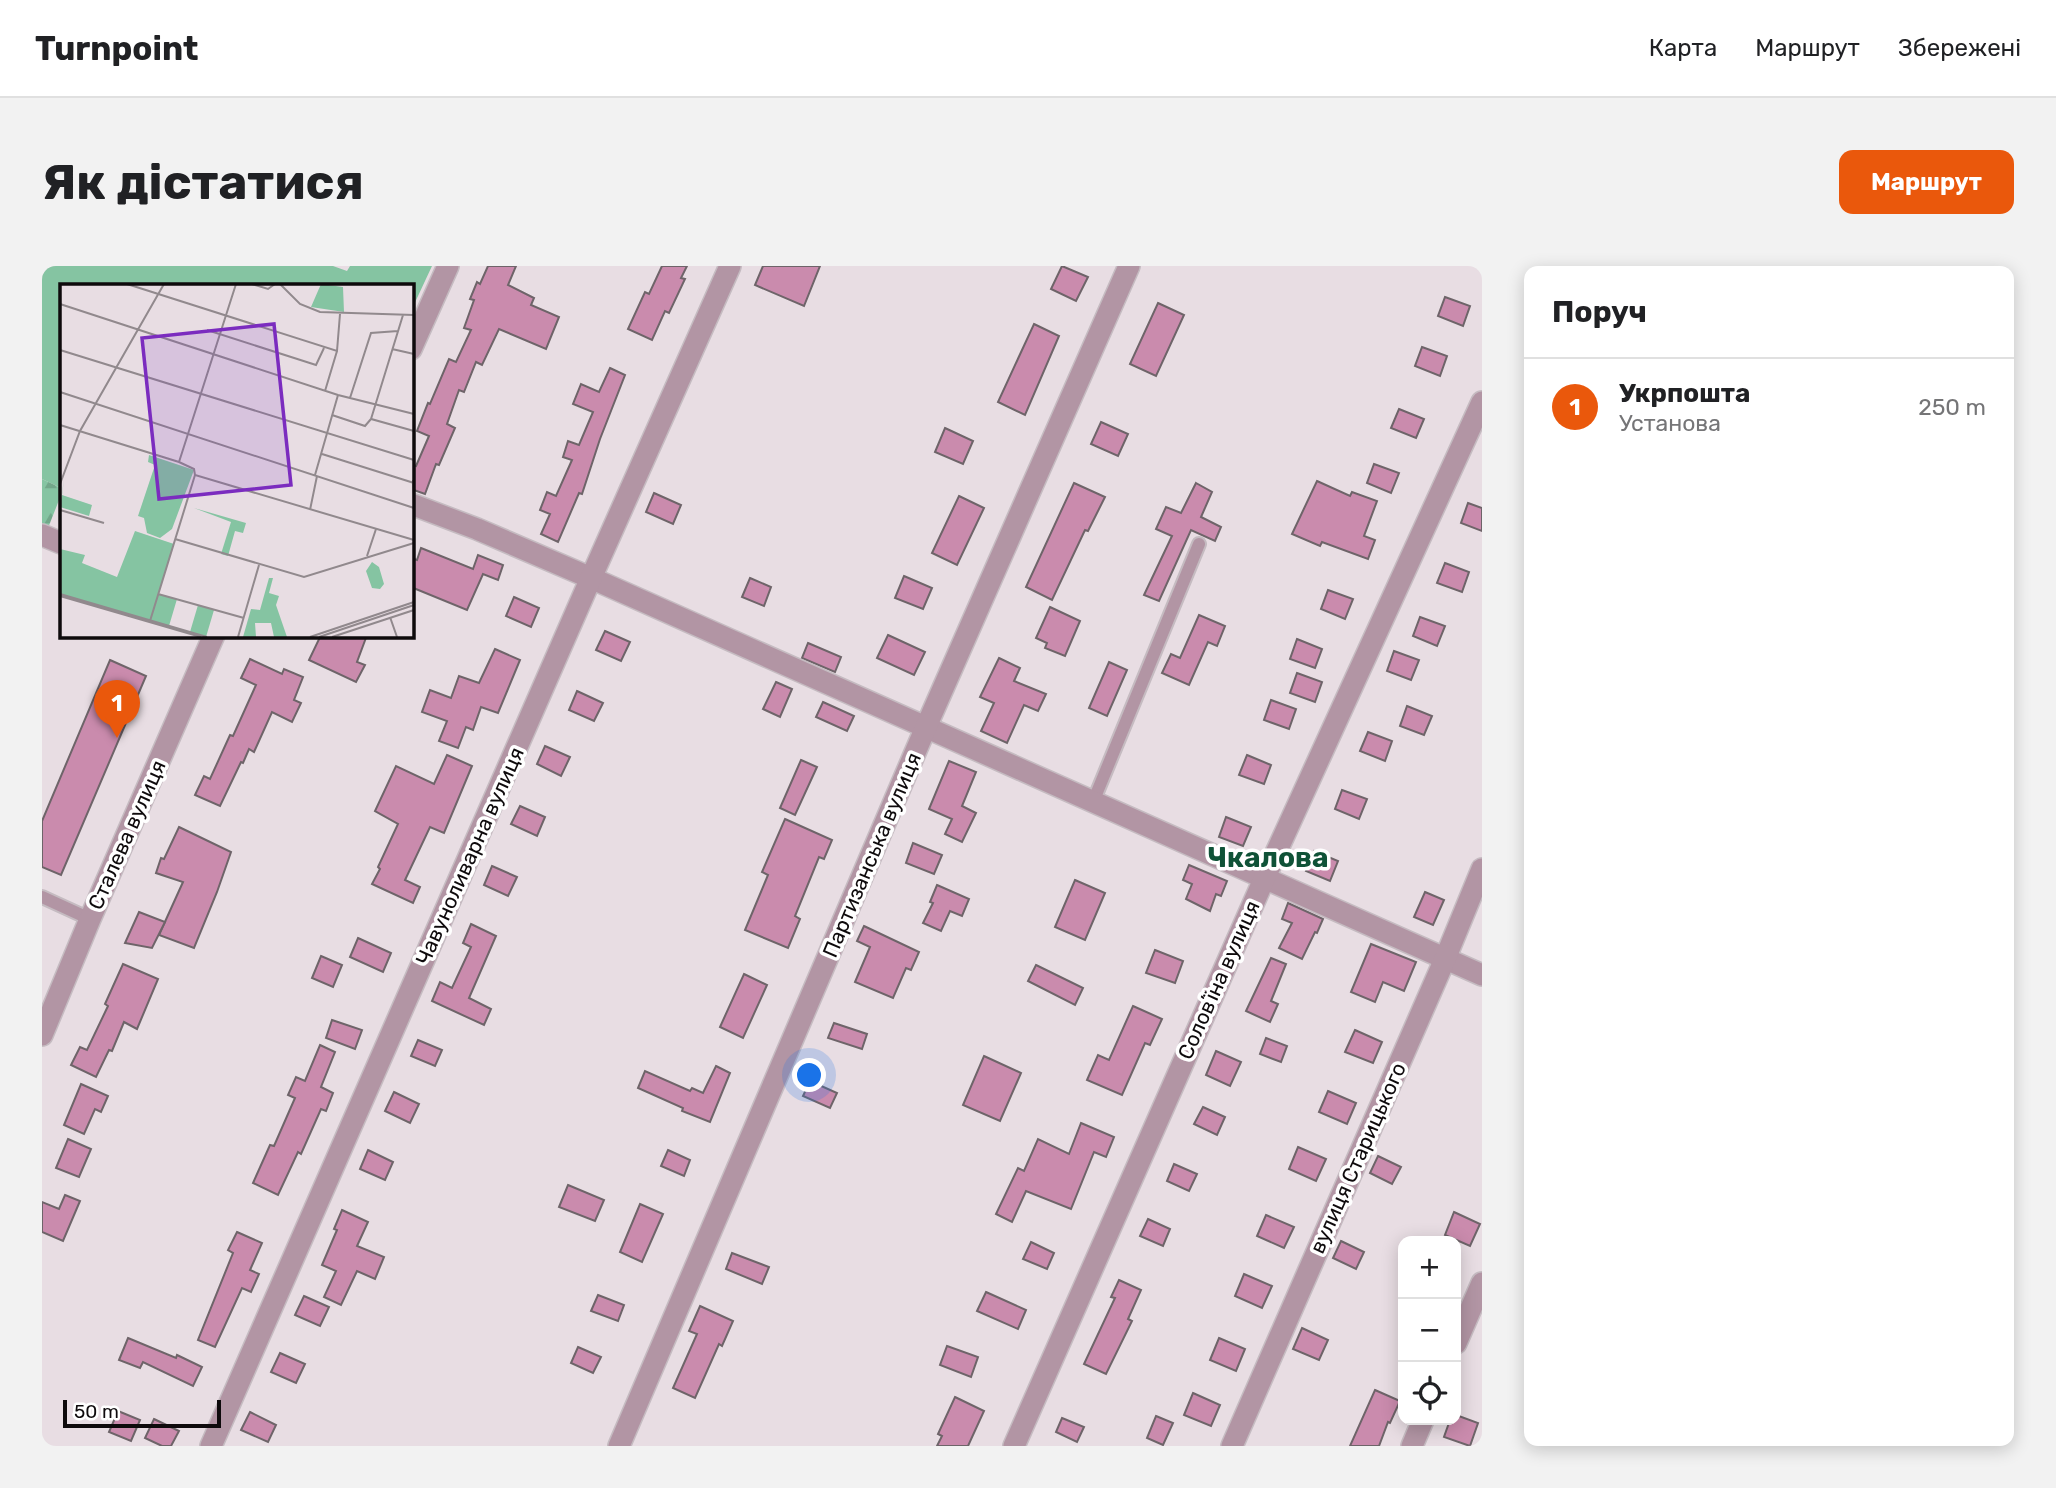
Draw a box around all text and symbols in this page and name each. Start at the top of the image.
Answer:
text: Turnpoint [35,29,198,68]
text: Карта [1649,34,1717,62]
text: Маршрут [1755,34,1860,62]
text: Збережені [1898,34,2021,62]
button: Маршрут [1839,150,2014,214]
text: Як дістатися [42,153,364,211]
inset map [60,284,413,637]
text: Поруч [1552,294,1647,330]
text: Укрпошта [1619,378,1750,409]
text: 1 [1569,393,1581,421]
text: 250 m [1918,393,1986,421]
text: Установа [1619,409,1721,437]
pin: 1 [94,680,140,738]
street label: Чавуноливарна вулиця [410,743,529,969]
street label: Партизанська вулиця [817,749,926,961]
street label: Сталева вулиця [82,756,171,913]
district label: Чкалова [1207,841,1329,874]
street label: Соловʼїна вулиця [1172,897,1265,1063]
your location [792,1058,826,1092]
street label: вулиця Старицького [1304,1059,1411,1257]
map controls [1398,1236,1461,1425]
button: + [1398,1236,1461,1299]
button: − [1398,1299,1461,1362]
button: locate [1398,1362,1461,1425]
scale bar [63,1397,220,1429]
text: 50 m [74,1400,119,1423]

